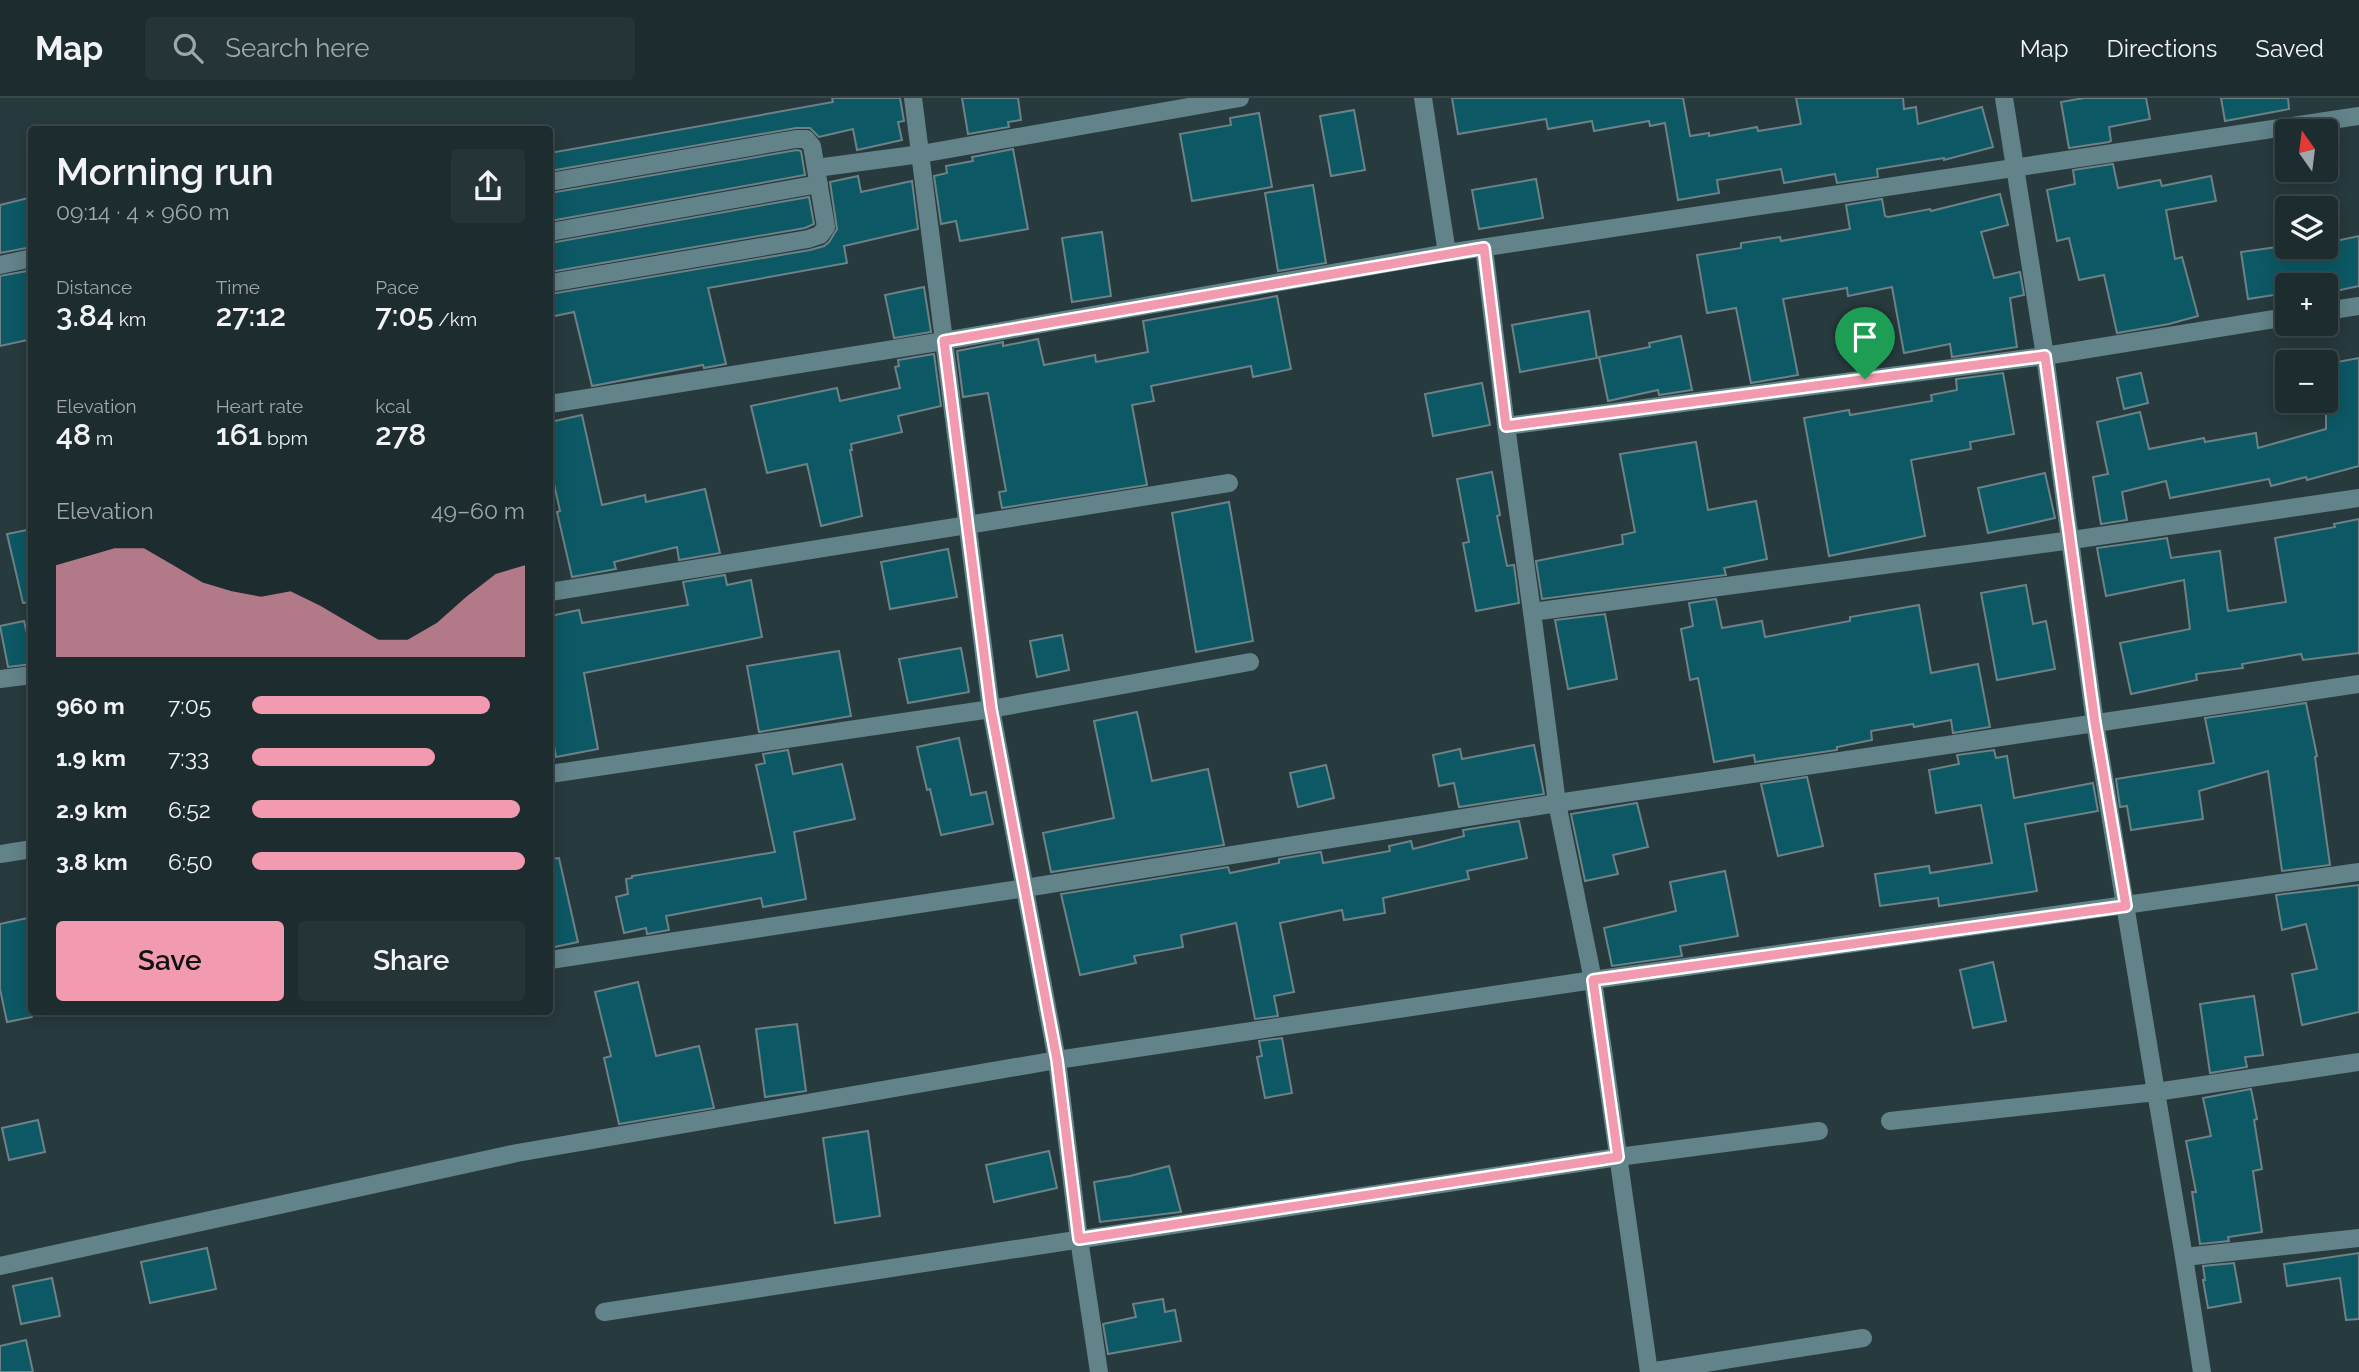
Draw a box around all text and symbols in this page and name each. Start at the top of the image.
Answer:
search box [145,17,635,80]
text: Map [35,29,103,68]
icon: search [169,29,207,67]
text: Search here [225,33,370,63]
text: Map [2020,34,2069,63]
text: Directions [2107,34,2217,63]
text: Saved [2255,34,2324,63]
north arrow [2275,119,2338,182]
map controls [2275,119,2338,413]
text: Morning run [56,149,274,194]
button: share [451,149,525,223]
button: layers [2275,196,2338,259]
text: 09:14 · 4 × 960 m [56,198,230,225]
button: + [2275,273,2338,336]
text: Distance [56,276,132,298]
text: Time [216,276,260,298]
text: Pace [375,276,419,298]
text: 3.84 [56,298,114,333]
text: 27:12 [216,298,286,333]
text: 7:05 [375,298,433,333]
pin [1835,307,1895,379]
text: km [114,308,146,330]
text: /km [433,308,477,330]
icon: arrive [1846,318,1884,356]
button: − [2275,350,2338,413]
text: Elevation [56,395,137,417]
text: Heart rate [216,395,303,417]
text: kcal [375,395,411,417]
text: 48 [56,417,91,452]
text: 161 [216,417,262,452]
text: 278 [375,417,426,452]
text: m [91,427,113,449]
text: bpm [262,427,308,449]
text: Elevation [56,497,154,524]
text: 49–60 m [431,497,525,524]
text: 960 m [56,692,125,719]
text: 7:05 [168,692,211,719]
text: 1.9 km [56,744,126,771]
text: 7:33 [168,744,209,771]
text: 2.9 km [56,796,127,823]
text: 6:52 [168,796,211,823]
text: 3.8 km [56,848,128,875]
text: 6:50 [168,848,213,875]
button: Save [56,921,284,1001]
button: Share [298,921,525,1001]

